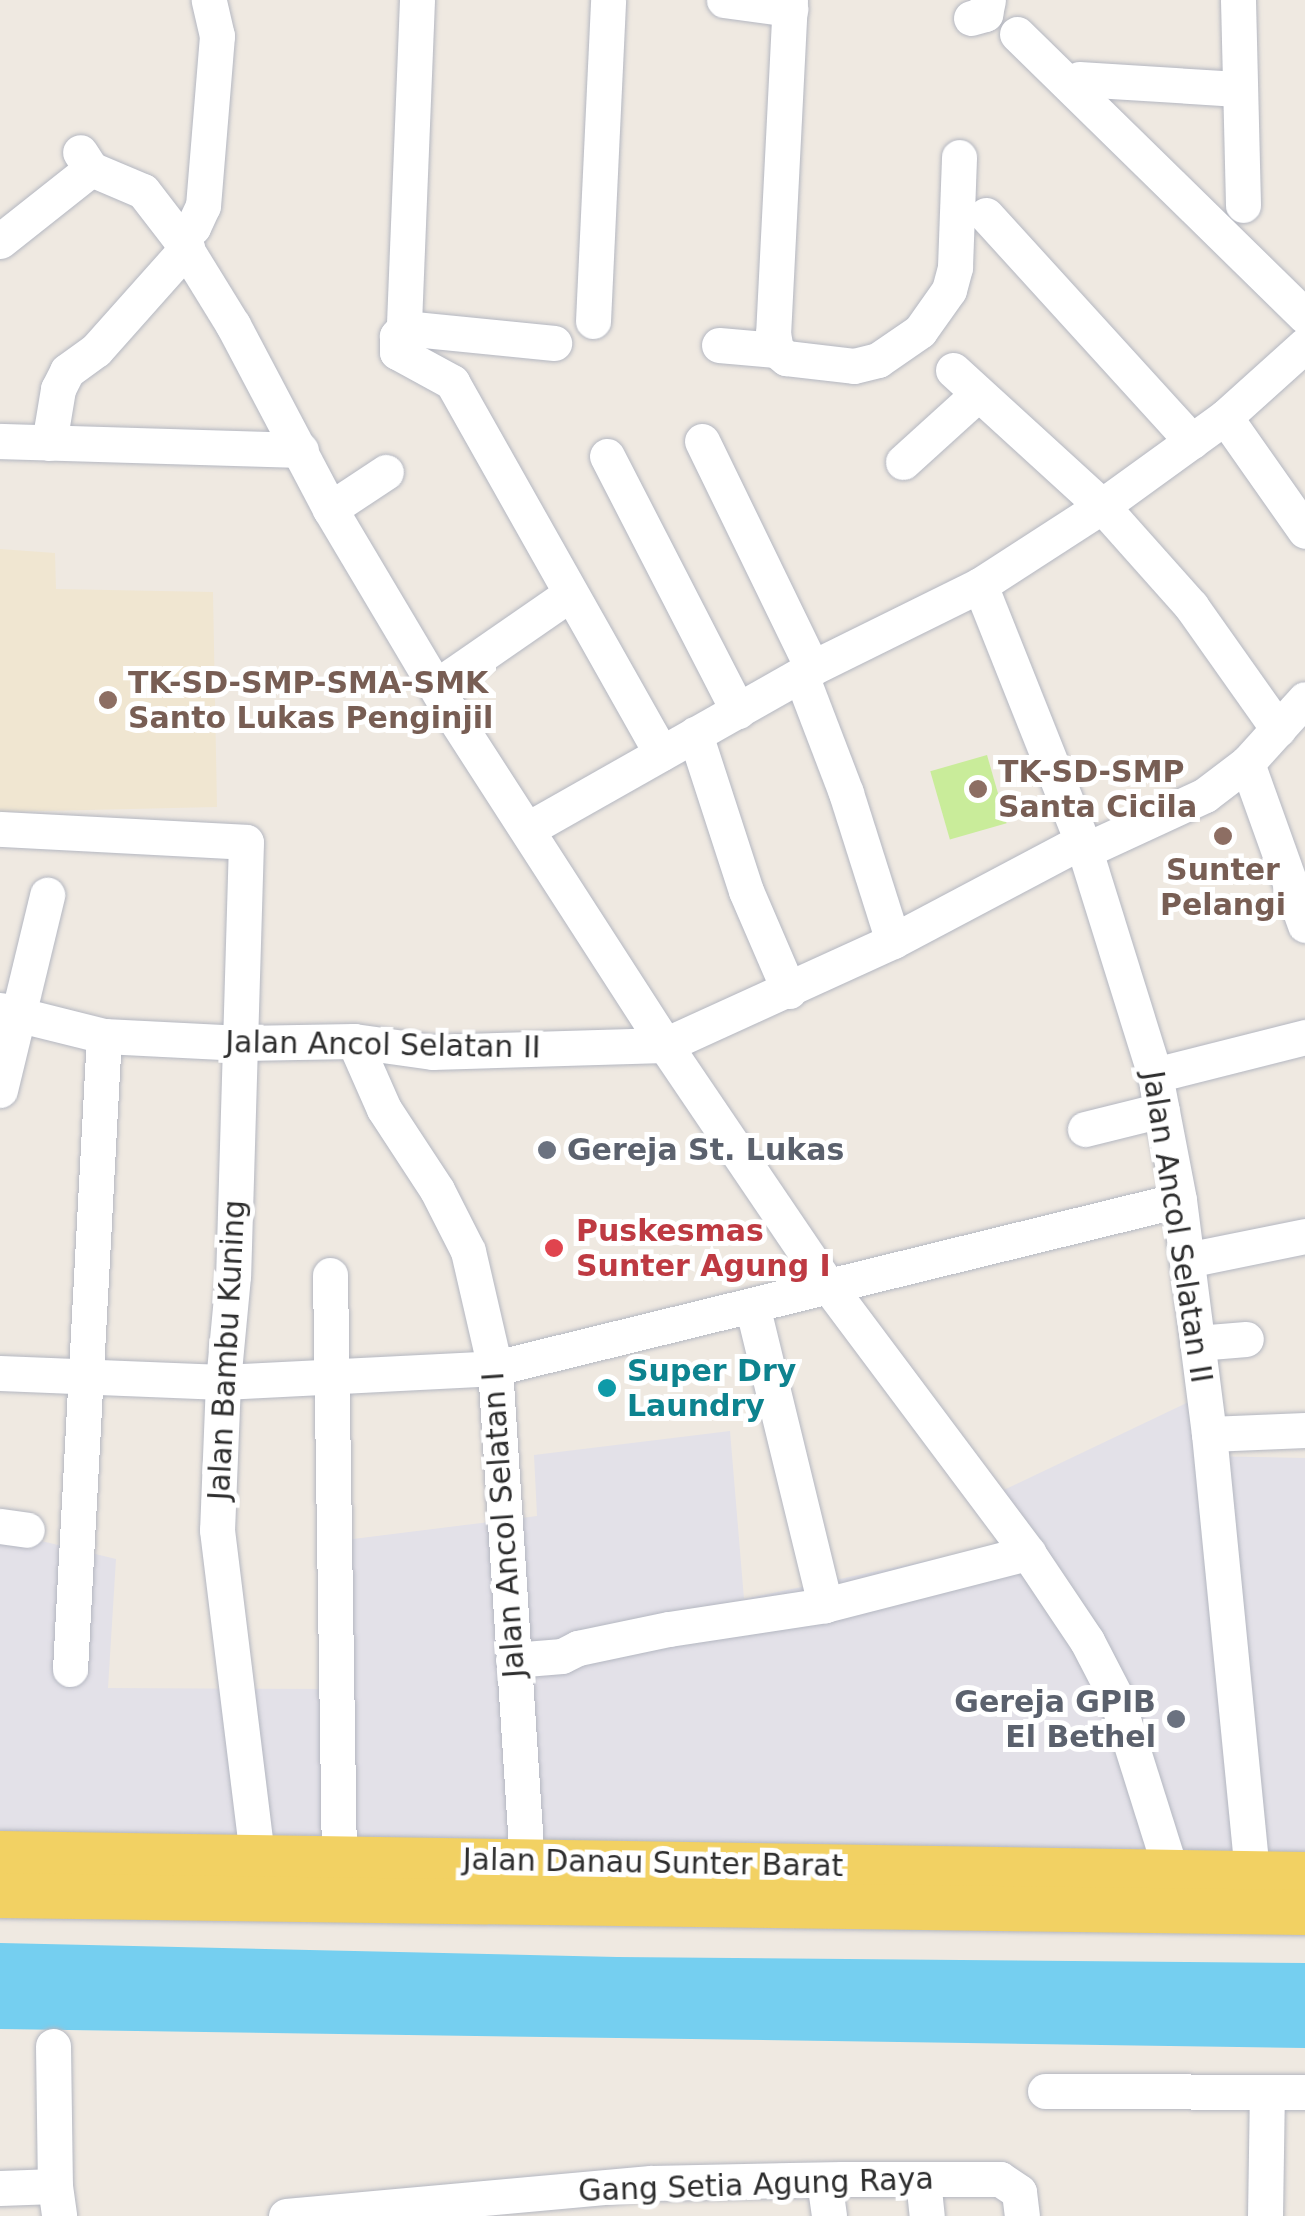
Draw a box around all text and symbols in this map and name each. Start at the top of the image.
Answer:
place label: TK-SD-SMP-SMA-SMK Santo Lukas Penginjil [128,665,493,736]
marker: TK-SD-SMP-SMA-SMK Santo Lukas Penginjil [97,689,119,711]
place label: TK-SD-SMP Santa Cicila [998,754,1197,824]
marker: TK-SD-SMP Santa Cicila [967,778,989,800]
marker: Sunter Pelangi [1212,825,1234,847]
place label: Sunter Pelangi [1160,852,1286,922]
street label: Jalan Ancol Selatan II [225,1024,541,1066]
street label: Jalan Ancol Selatan II [1135,1068,1219,1386]
place label: Gereja St. Lukas [567,1132,844,1168]
marker: Gereja St. Lukas [536,1139,558,1161]
street label: Jalan Bambu Kuning [201,1199,253,1501]
place label: Puskesmas Sunter Agung I [576,1213,831,1284]
marker: Puskesmas Sunter Agung I [541,1235,567,1261]
place label: Super Dry Laundry [627,1353,796,1424]
street label: Jalan Ancol Selatan I [475,1371,533,1679]
marker: Super Dry Laundry [596,1377,618,1399]
place label: Gereja GPIB El Bethel [954,1684,1156,1754]
marker: Gereja GPIB El Bethel [1165,1708,1187,1730]
street label: Jalan Danau Sunter Barat [462,1842,844,1884]
street label: Gang Setia Agung Raya [578,2161,934,2209]

